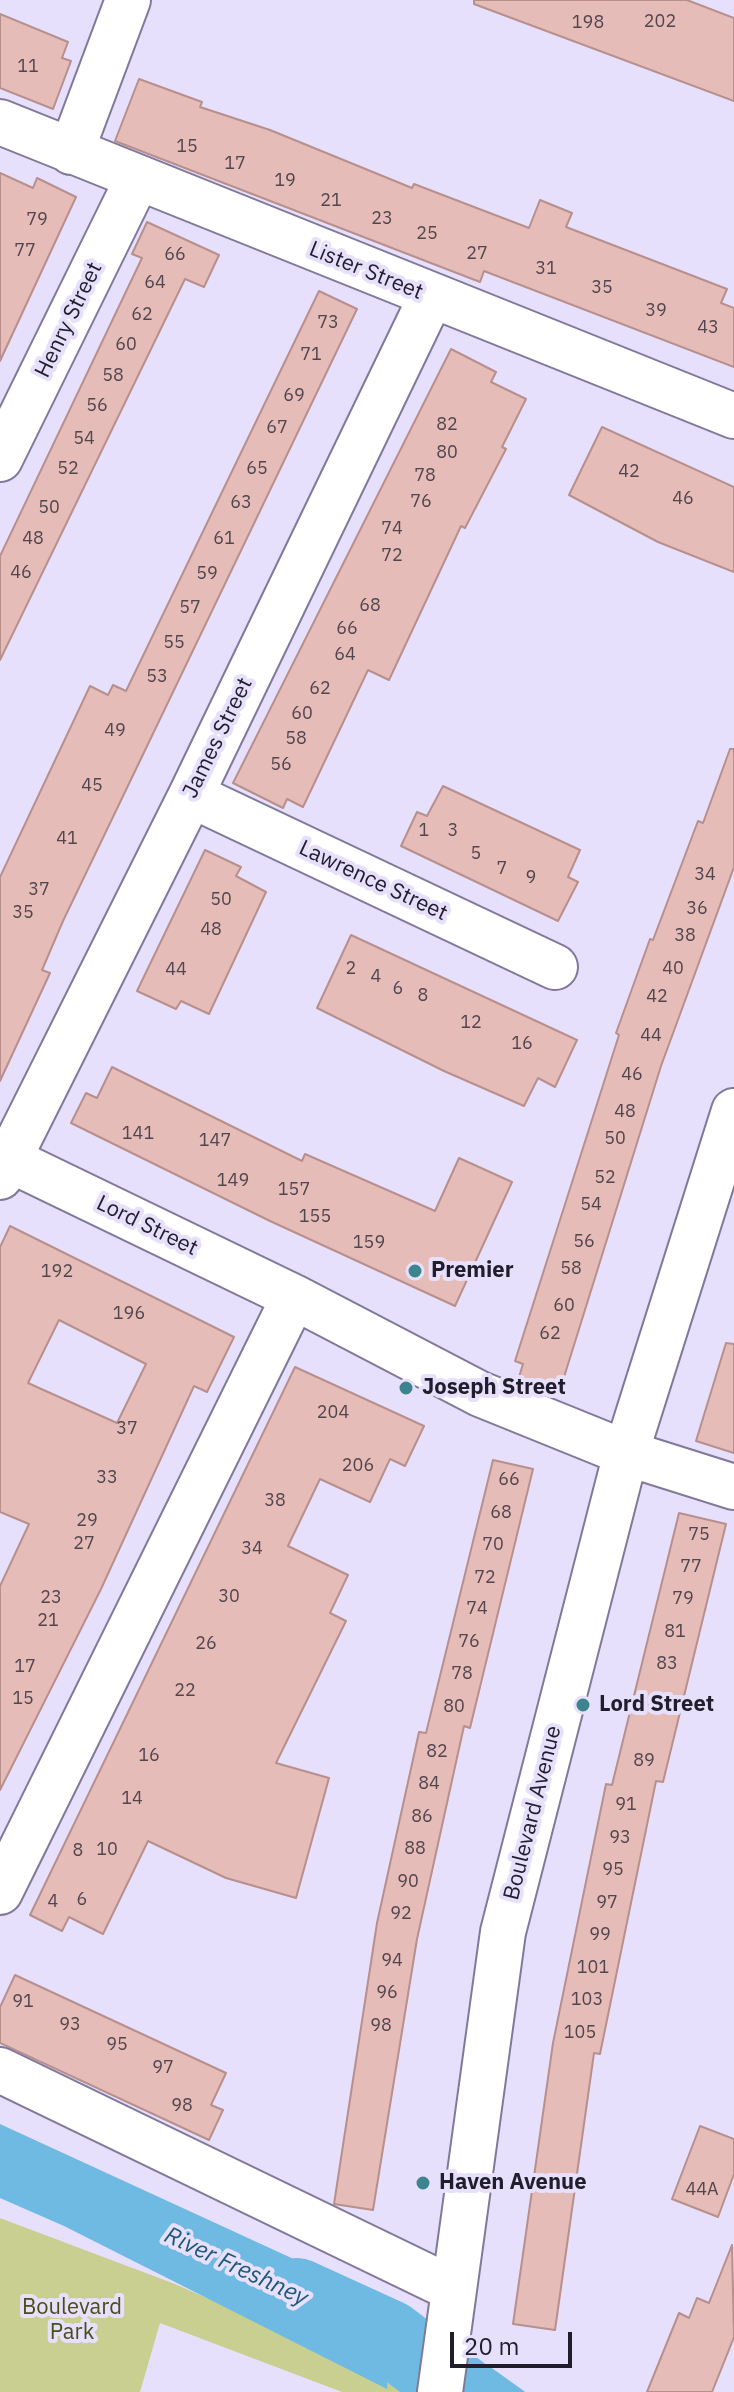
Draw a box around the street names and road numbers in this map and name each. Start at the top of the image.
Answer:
street label: Lister Street [305,236,427,306]
street label: Henry Street [30,258,108,382]
street label: James Street [178,674,258,802]
street label: Lawrence Street [295,835,451,927]
street label: Lord Street [92,1190,202,1262]
street label: Boulevard Avenue [499,1723,567,1903]

